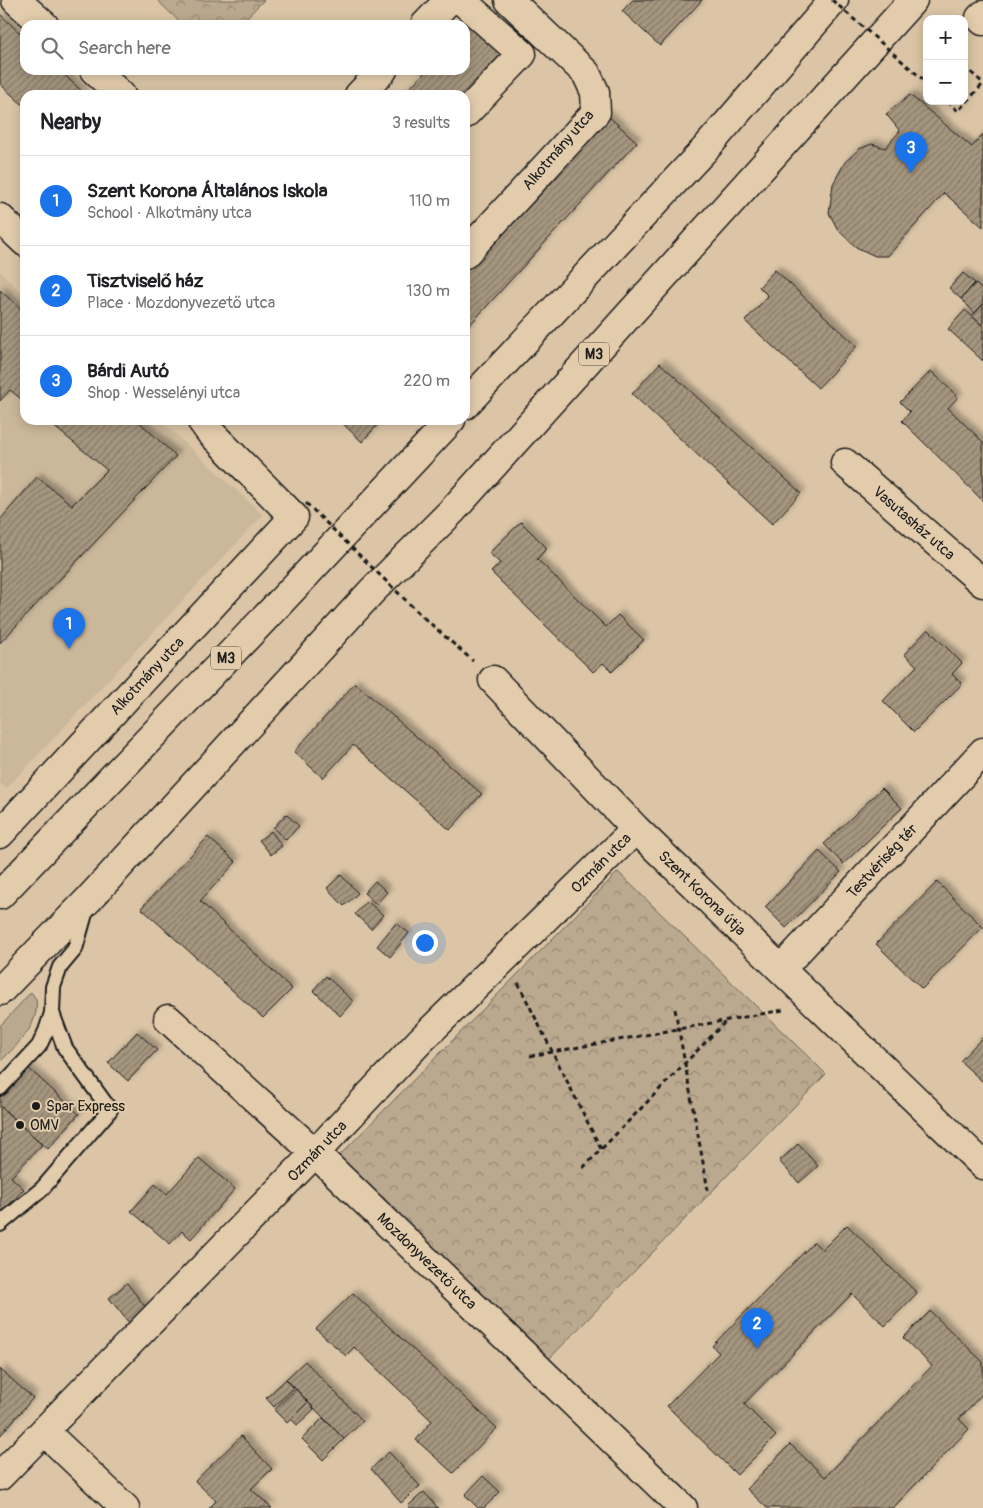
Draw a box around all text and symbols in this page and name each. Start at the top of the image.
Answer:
map controls [923,15,968,105]
button: + [923,15,968,60]
search box [20,20,470,75]
icon: search [38,34,66,62]
text: Search here [78,36,171,60]
button: − [923,60,968,105]
street label: Alkotmány utca [518,106,598,194]
text: Nearby [40,109,101,136]
text: 3 results [392,113,450,133]
pin: 3 [895,132,927,173]
text: Szent Korona Általános Iskola [87,179,328,203]
text: 1 [53,191,59,211]
text: 110 m [409,191,450,211]
text: School · Alkotmány utca [87,203,252,223]
text: Tisztviselő ház [87,269,204,293]
text: 2 [52,281,60,301]
text: 130 m [406,281,450,301]
text: Place · Mozdonyvezető utca [87,293,275,313]
road number: M3 [579,342,609,366]
text: Bárdi Autó [87,359,169,383]
text: 3 [52,371,60,391]
text: 220 m [404,371,450,391]
text: Shop · Wesselényi utca [87,383,240,403]
street label: Vasutasház utca [869,482,959,564]
pin: 1 [53,608,85,649]
street label: Alkotmány utca [106,633,188,719]
road number: M3 [211,646,241,670]
street label: Testvériség tér [843,820,922,903]
street label: Ozmán utca [567,829,636,898]
street label: Szent Korona útja [654,847,749,940]
your location [412,930,438,956]
place label: Spar Express [46,1097,125,1116]
marker: Spar Express [30,1100,42,1112]
place label: OMV [30,1116,59,1135]
street label: Ozmán utca [284,1117,351,1186]
marker: OMV [14,1119,26,1131]
street label: Mozdonyvezető utca [373,1209,480,1314]
pin: 2 [741,1308,773,1349]

